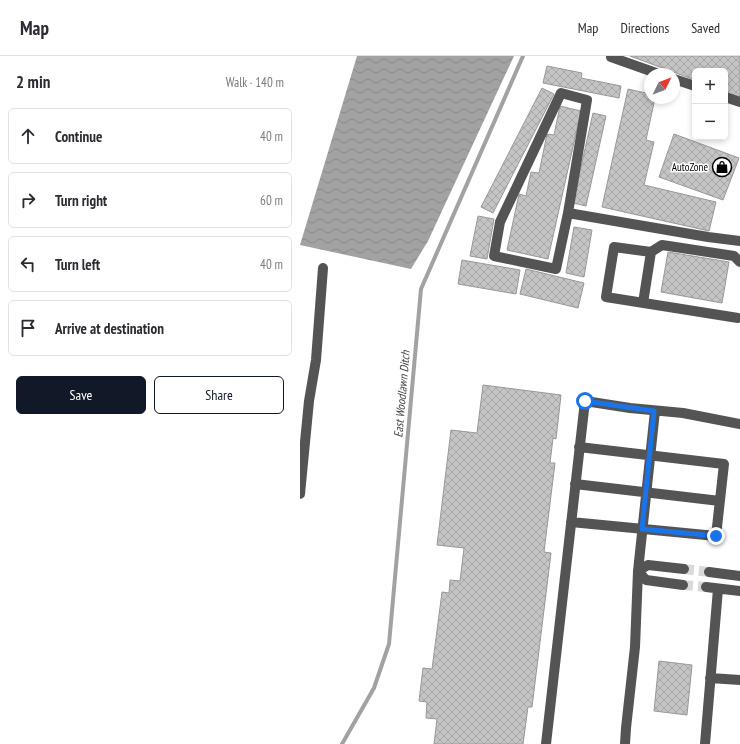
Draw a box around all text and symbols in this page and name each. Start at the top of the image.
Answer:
text: Map [20,16,49,40]
text: Map [578,19,598,37]
text: Directions [620,19,669,37]
text: Saved [691,19,720,37]
north arrow [644,68,680,104]
map controls [692,68,728,140]
button: + [692,68,728,104]
text: 2 min [16,71,50,93]
text: Walk · 140 m [226,74,284,91]
button: − [692,104,728,140]
icon: ahead [17,125,39,147]
text: Continue [55,127,102,146]
text: 40 m [260,128,283,145]
shop icon: AutoZone [711,156,733,178]
place label: AutoZone [672,160,708,174]
icon: right [17,189,39,211]
text: Turn right [55,191,107,210]
text: 60 m [260,192,283,209]
icon: left [17,253,39,275]
text: Turn left [55,255,100,274]
text: 40 m [260,256,283,273]
icon: arrive [17,317,39,339]
text: Arrive at destination [55,319,164,338]
water label: East Woodlawn Ditch [390,349,413,438]
button: Save [16,376,146,414]
button: Share [154,376,284,414]
route start [576,392,594,410]
route end [707,527,725,545]

